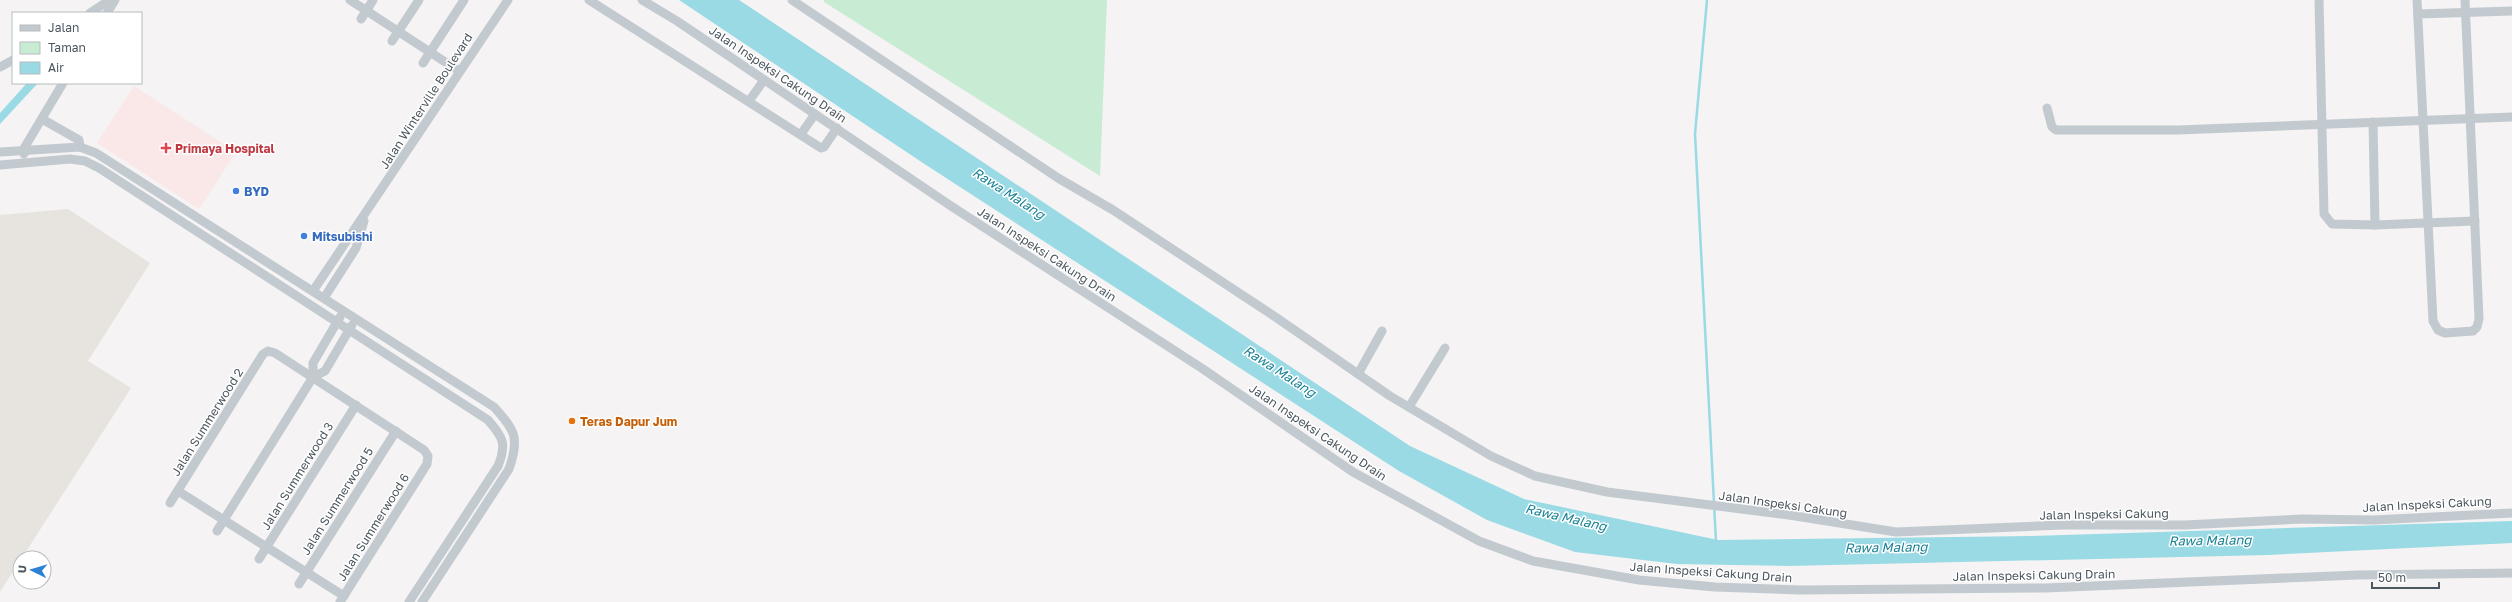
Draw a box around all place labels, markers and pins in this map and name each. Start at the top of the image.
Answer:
place label: Primaya Hospital [175,141,275,156]
marker: Primaya Hospital [160,142,172,154]
place label: BYD [244,184,270,199]
marker: BYD [231,186,241,196]
place label: Mitsubishi [312,229,373,244]
marker: Mitsubishi [299,231,309,241]
place label: Teras Dapur Jum [580,414,677,429]
marker: Teras Dapur Jum [567,416,577,426]

